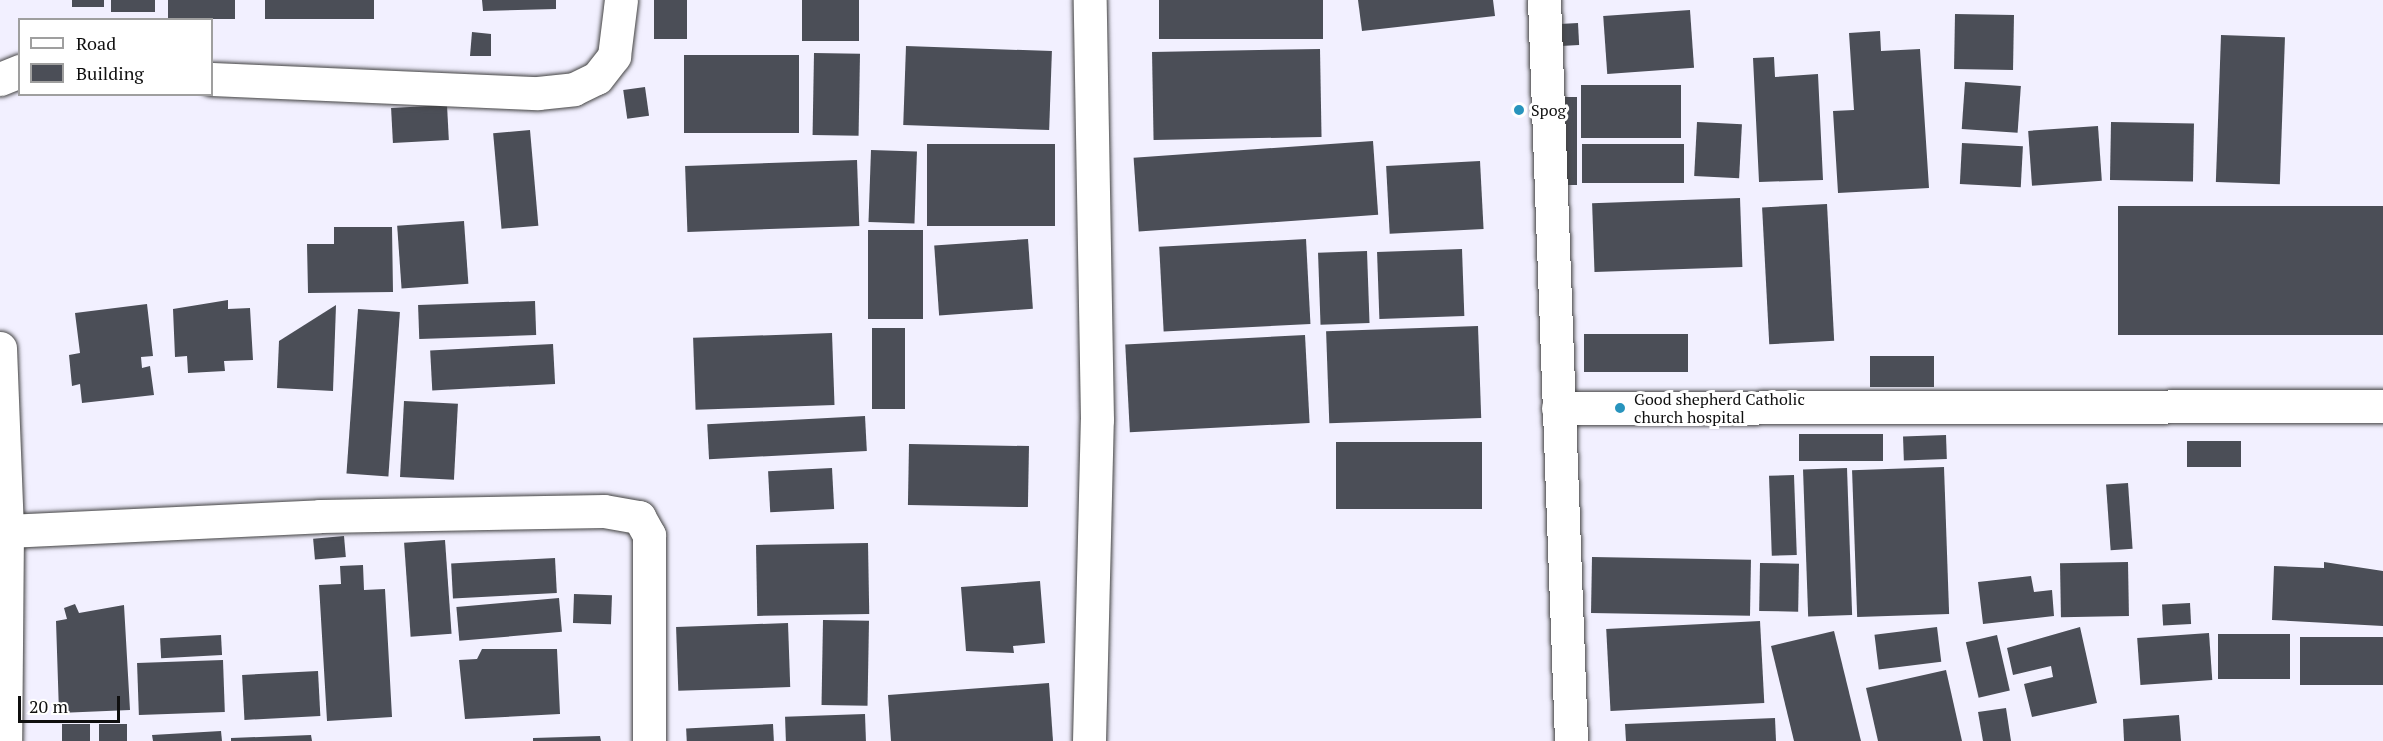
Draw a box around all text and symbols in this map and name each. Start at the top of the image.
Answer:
legend [18,18,213,96]
text: Road [76,31,116,55]
text: Building [76,61,144,85]
place label: Spog [1531,100,1566,120]
marker: Spog [1512,103,1526,117]
place label: Good shepherd Catholic church hospital [1634,389,1805,427]
marker: Good shepherd Catholic church hospital [1611,399,1629,417]
scale bar [21,684,123,722]
text: 20 m [29,694,68,718]

